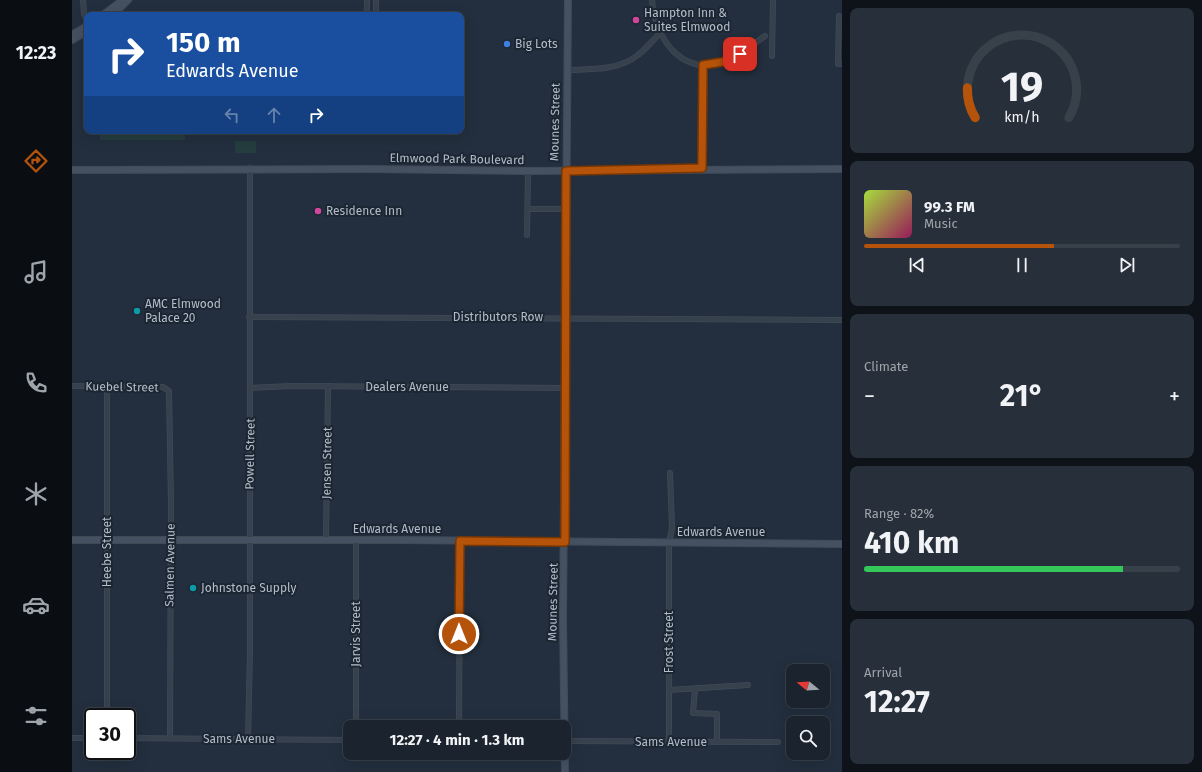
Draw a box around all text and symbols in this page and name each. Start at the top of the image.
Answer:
place label: Hampton Inn & Suites Elmwood [644,6,730,34]
marker: Hampton Inn & Suites Elmwood [631,15,641,25]
text: 150 m [166,26,241,59]
icon: right [100,28,152,80]
place label: Big Lots [515,37,558,51]
pin [723,37,757,71]
marker: Big Lots [502,39,512,49]
text: 12:23 [16,42,56,64]
icon: arrive [729,43,751,65]
text: Edwards Avenue [166,60,299,82]
text: 19 [1001,62,1043,112]
street label: Mounes Street [547,82,563,161]
icon: left [221,104,243,126]
icon: ahead [263,104,285,126]
icon: right [305,104,327,126]
text: km/h [1004,109,1040,126]
icon: directions [22,147,50,175]
street label: Elmwood Park Boulevard [389,151,525,167]
text: 99.3 FM [924,198,975,216]
place label: Residence Inn [326,204,402,218]
marker: Residence Inn [313,206,323,216]
text: Music [924,216,958,231]
icon: previous [906,254,928,276]
icon: pause [1011,254,1033,276]
icon: next [1116,254,1138,276]
icon: music [22,258,50,286]
place label: AMC Elmwood Palace 20 [145,297,221,325]
marker: AMC Elmwood Palace 20 [132,306,142,316]
street label: Distributors Row [453,310,544,324]
text: Climate [864,359,908,374]
icon: phone [22,369,50,397]
text: 21° [1000,378,1044,414]
street label: Kuebel Street [85,379,159,395]
street label: Dealers Avenue [365,380,449,394]
text: − [864,383,875,410]
text: + [1169,383,1180,410]
street label: Powell Street [242,417,258,490]
street label: Jensen Street [319,426,335,499]
icon: climate [22,480,50,508]
text: Range · 82% [864,506,934,521]
street label: Heebe Street [100,516,114,587]
street label: Edwards Avenue [353,522,441,536]
street label: Salmen Avenue [162,523,178,607]
street label: Edwards Avenue [677,525,765,539]
text: 410 km [864,525,959,561]
street label: Mounes Street [545,562,561,641]
place label: Johnstone Supply [201,581,296,595]
marker: Johnstone Supply [188,583,198,593]
icon: car [22,591,50,619]
street label: Jarvis Street [349,601,363,667]
street label: Frost Street [662,610,676,673]
position arrow [438,613,480,655]
north arrow [786,664,830,708]
map controls [786,664,830,760]
text: Arrival [864,665,902,680]
text: 12:27 [864,684,930,720]
icon: filters [22,702,50,730]
speed limit sign: 30 [84,708,136,760]
button: search [786,716,830,760]
text: 12:27 · 4 min · 1.3 km [389,731,525,749]
street label: Sams Avenue [203,732,275,746]
street label: Sams Avenue [635,735,707,749]

